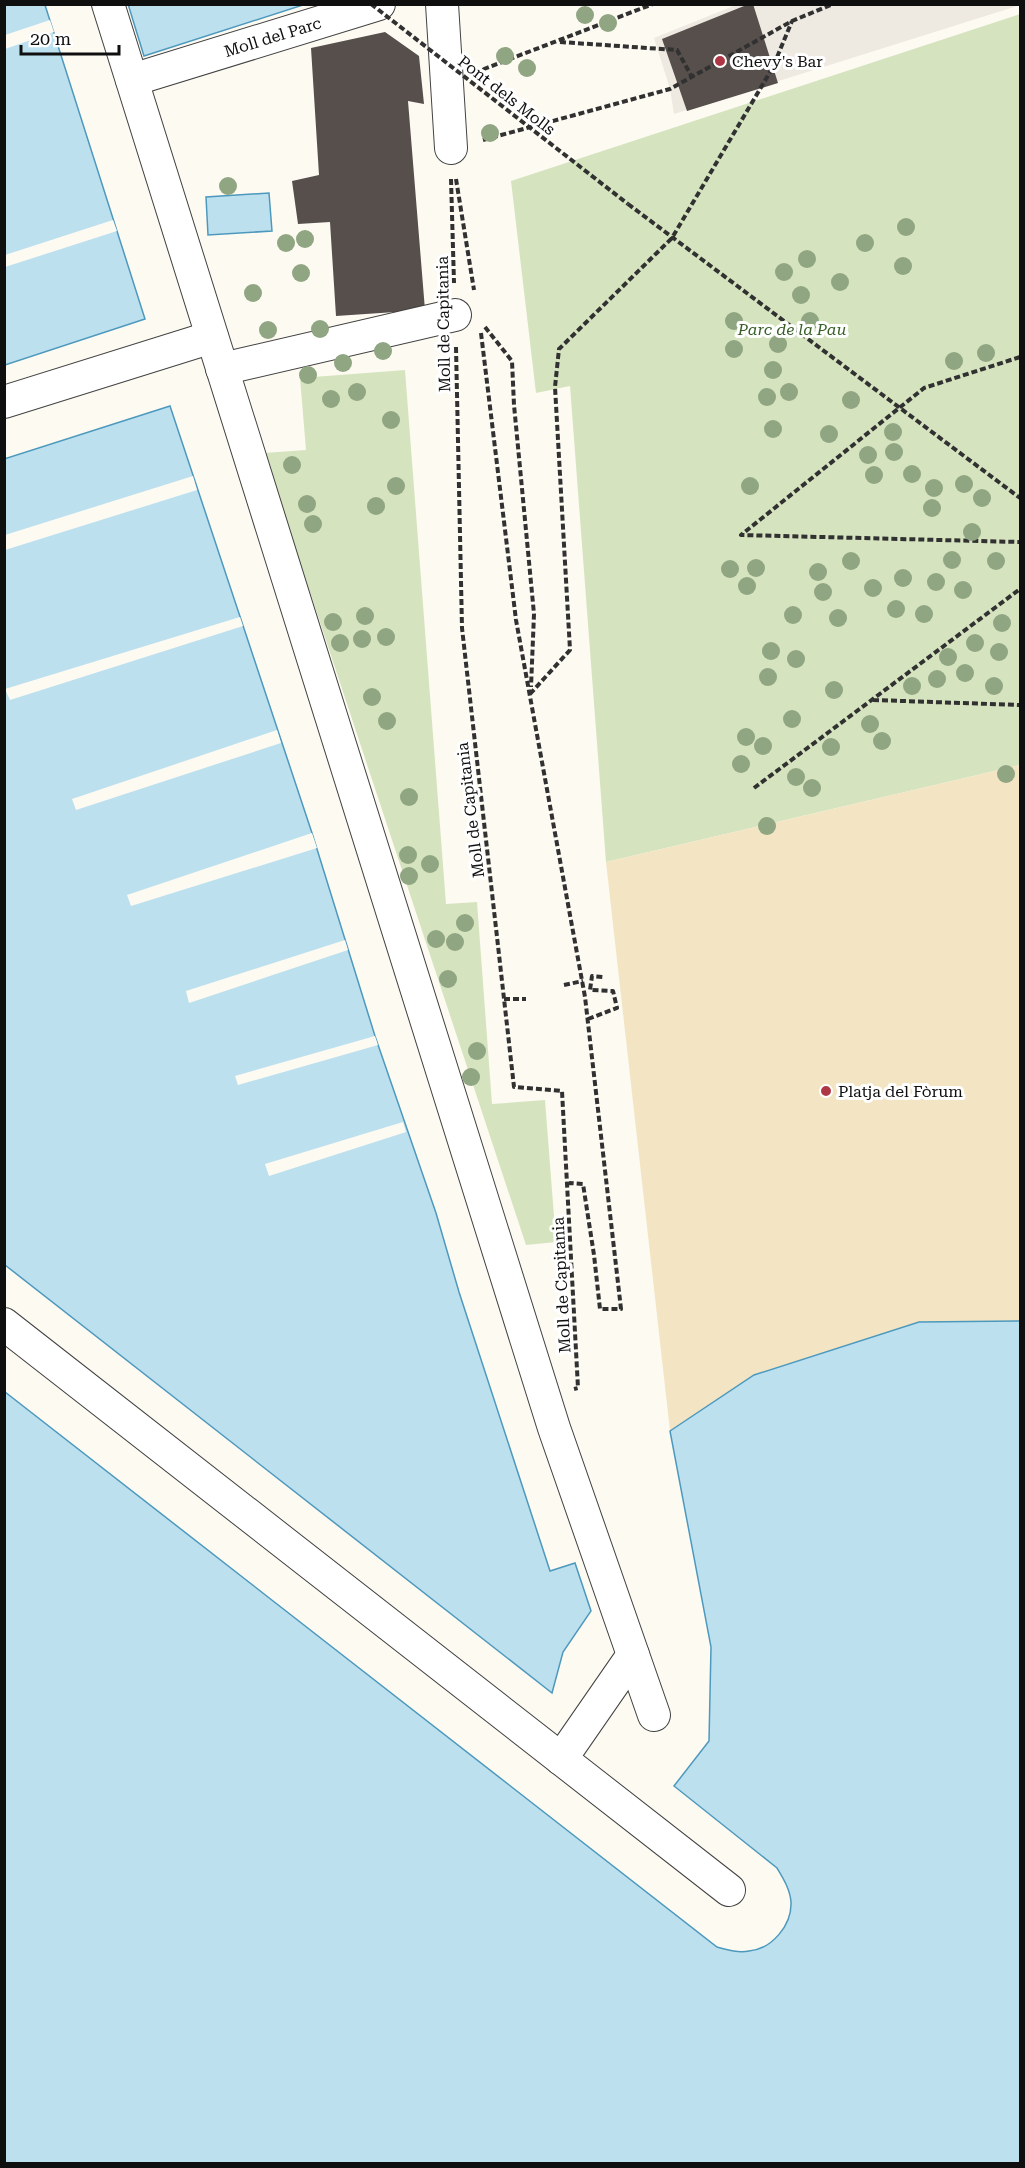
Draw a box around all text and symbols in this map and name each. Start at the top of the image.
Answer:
street label: Moll del Parc [222,13,324,61]
scale bar [21,18,118,56]
text: 20 m [30,28,71,49]
street label: Pont dels Molls [454,52,559,139]
place label: Chevy's Bar [732,52,823,71]
marker: Chevy's Bar [713,54,727,68]
street label: Moll de Capitania [433,255,454,392]
park label: Parc de la Pau [737,320,846,339]
street label: Moll de Capitania [453,741,488,879]
place label: Platja del Fòrum [838,1082,963,1101]
marker: Platja del Fòrum [819,1084,833,1098]
street label: Moll de Capitania [548,1216,575,1354]

